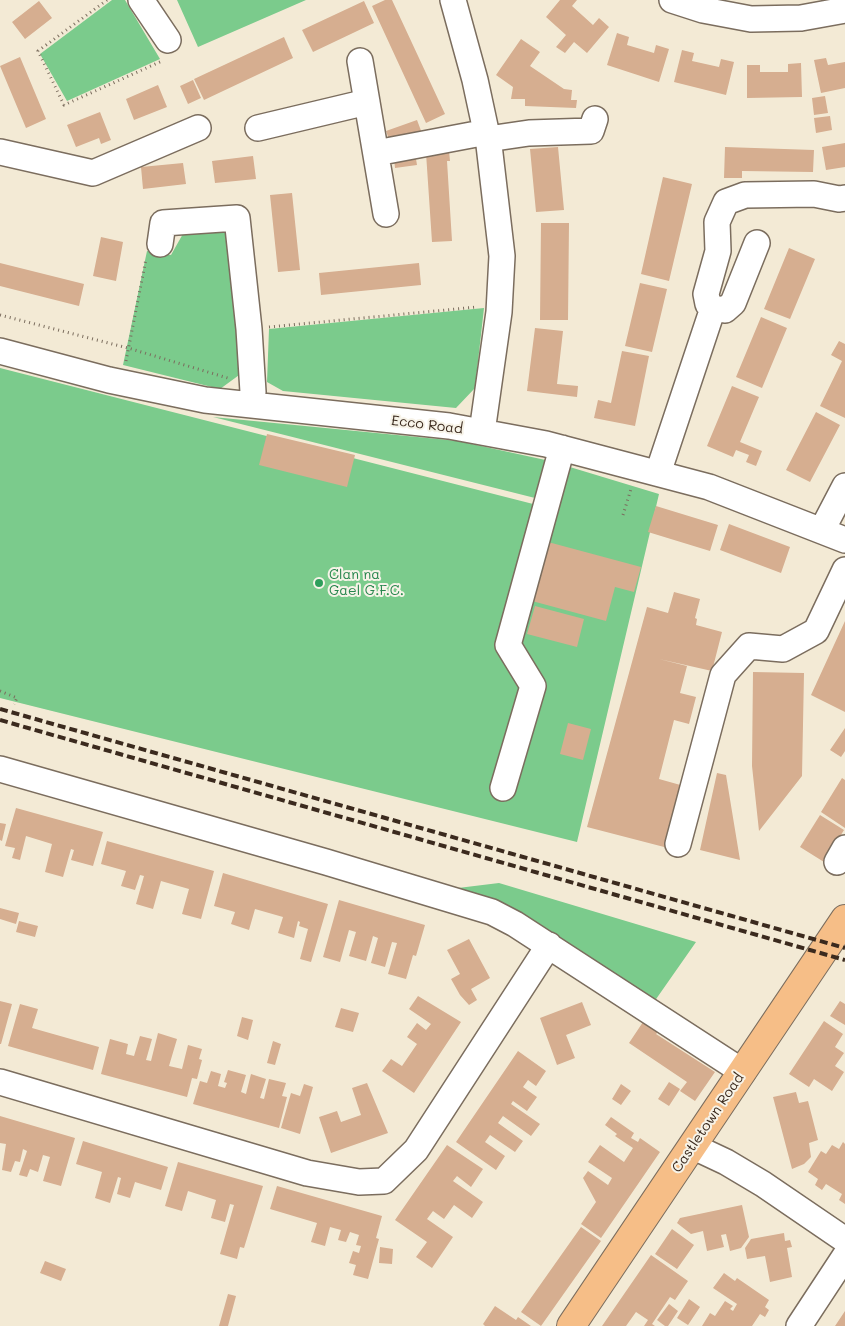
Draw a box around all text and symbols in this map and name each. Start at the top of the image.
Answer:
street label: Ecco Road [390,412,464,438]
place label: Clan na Gael G.F.C. [329,567,404,600]
marker: Clan na Gael G.F.C. [313,577,325,589]
street label: Castletown Road [669,1070,747,1176]

